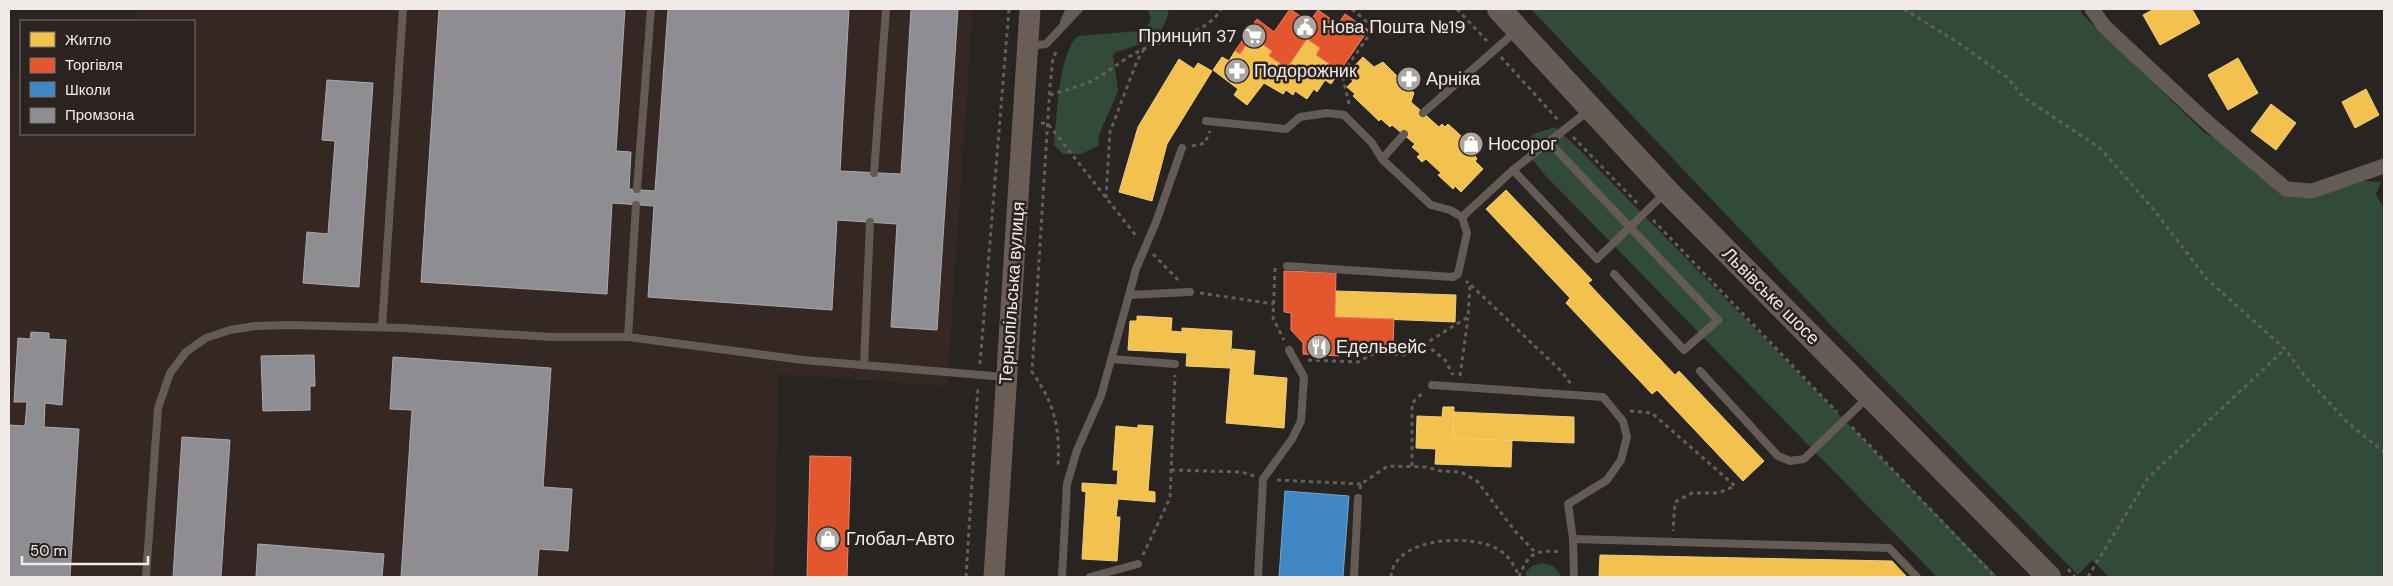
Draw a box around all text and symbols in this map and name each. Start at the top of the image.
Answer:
public building icon: Нова Пошта №19 [1292,14,1318,40]
place label: Нова Пошта №19 [1322,15,1466,39]
legend [20,20,195,135]
supermarket icon: Принцип 37 [1241,23,1267,49]
place label: Принцип 37 [1138,24,1236,48]
text: Житло [65,30,111,50]
text: Торгівля [65,55,123,75]
pharmacy icon: Подорожник [1224,58,1250,84]
place label: Подорожник [1254,59,1357,83]
pharmacy icon: Арніка [1396,66,1422,92]
place label: Арніка [1426,67,1481,91]
text: Школи [65,80,111,100]
text: Промзона [65,105,135,125]
shop icon: Носорог [1458,131,1484,157]
place label: Носорог [1488,132,1557,156]
street label: Тернопільська вулиця [994,201,1030,385]
street label: Львівське шосе [1717,242,1825,350]
restaurant icon: Едельвейс [1306,334,1332,360]
place label: Едельвейс [1336,335,1426,359]
shop icon: Глобал-Авто [815,526,841,552]
place label: Глобал-Авто [846,527,955,551]
scale bar [22,534,149,566]
text: 50 m [30,541,67,561]

